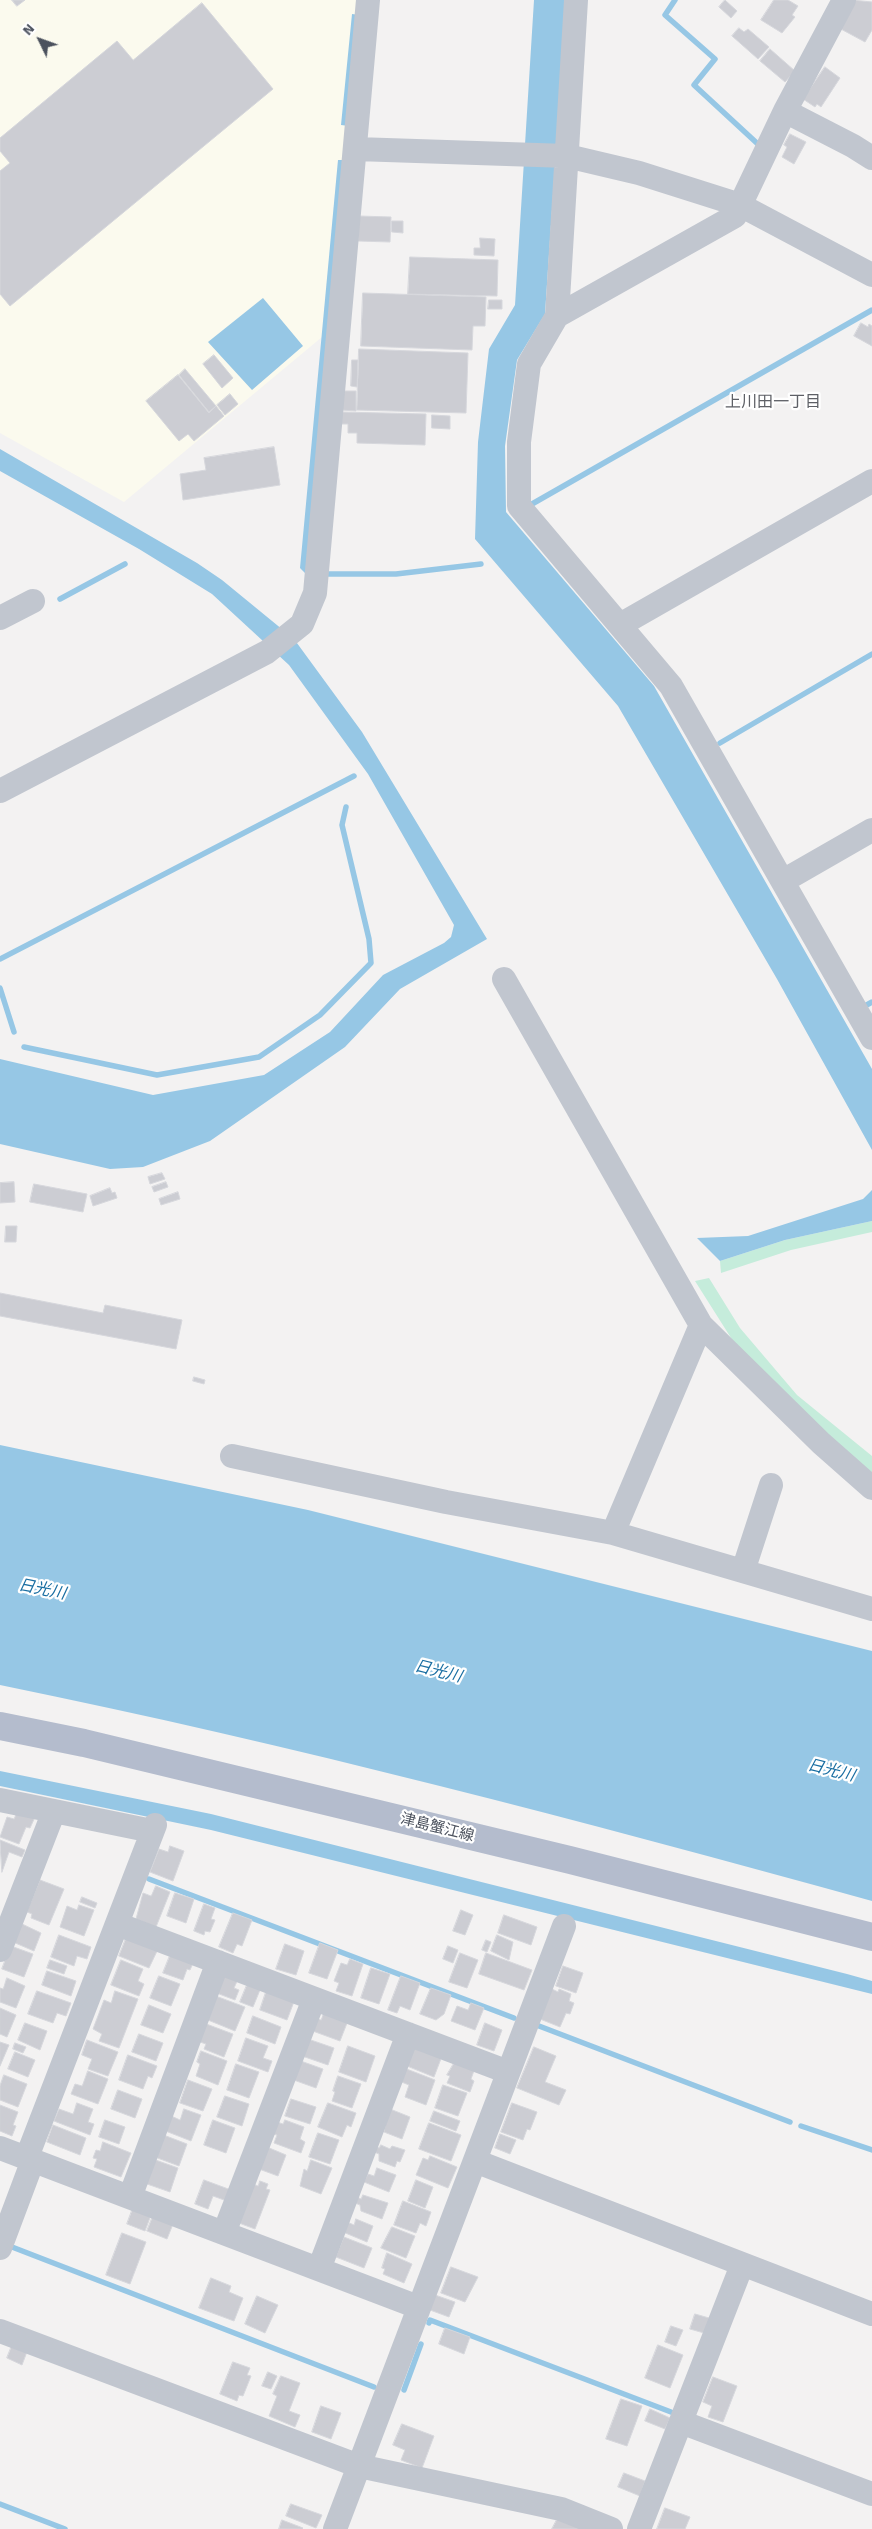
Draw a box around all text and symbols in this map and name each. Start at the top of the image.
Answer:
north arrow [15,15,65,65]
text: N [19,20,38,39]
district label: 上川田一丁目 [725,393,821,413]
water label: 日光川 [17,1576,67,1604]
water label: 日光川 [412,1657,464,1687]
water label: 日光川 [805,1756,857,1786]
street label: 津島蟹江線 [398,1810,476,1846]

